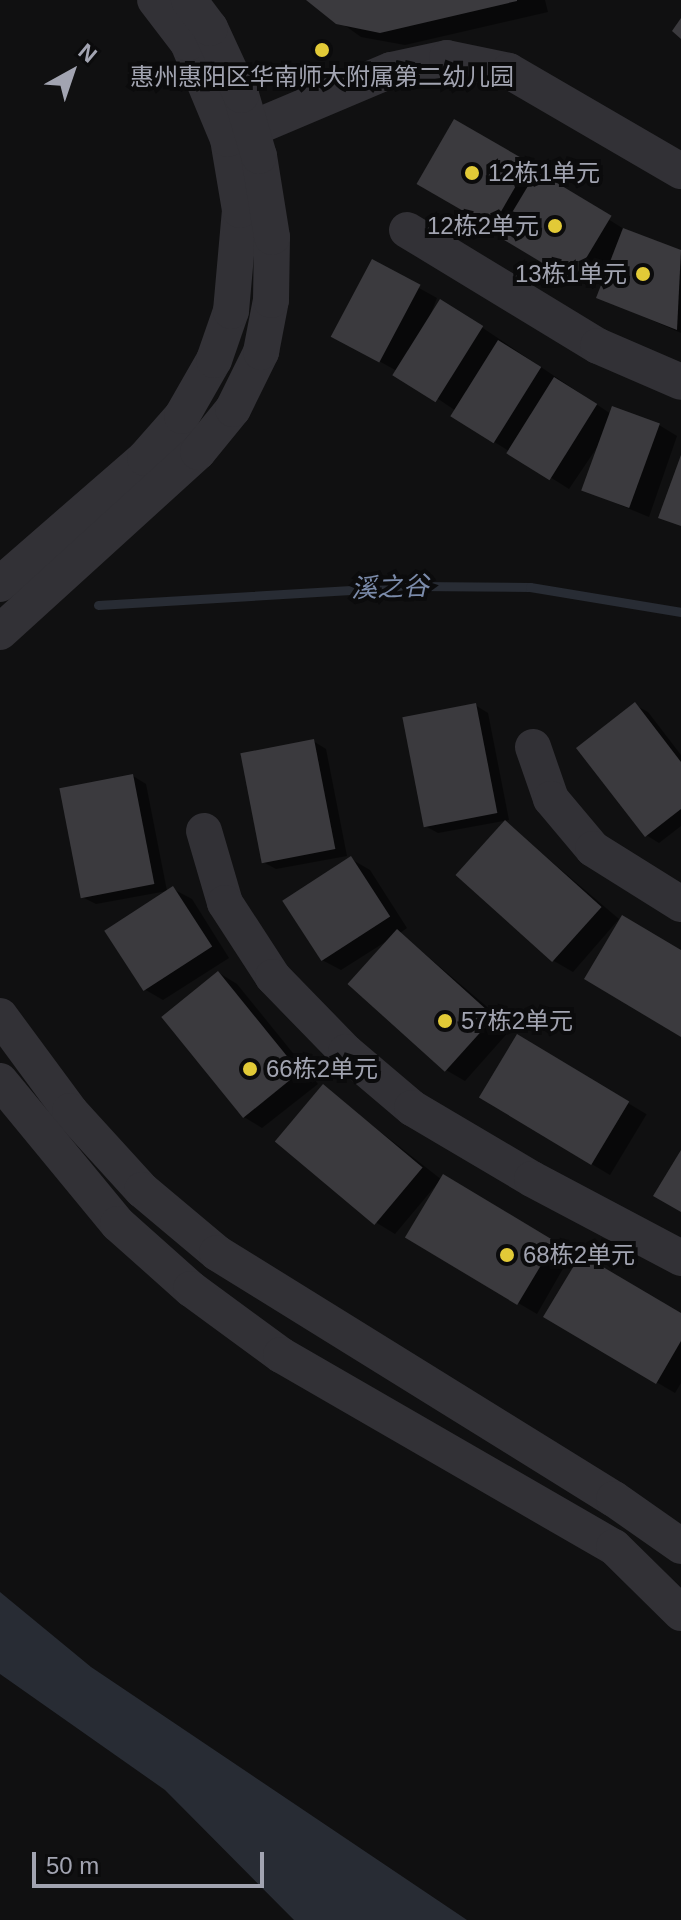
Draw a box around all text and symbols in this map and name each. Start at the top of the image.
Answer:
north arrow [32,32,112,112]
text: N [74,39,102,68]
marker: 惠州惠阳区华南师大附属第二幼儿园 [313,41,331,59]
place label: 惠州惠阳区华南师大附属第二幼儿园 [130,63,514,91]
place label: 12栋1单元 [488,159,600,187]
marker: 12栋1单元 [463,164,481,182]
place label: 12栋2单元 [427,212,539,240]
marker: 12栋2单元 [546,217,564,235]
place label: 13栋1单元 [515,260,627,288]
marker: 13栋1单元 [634,265,652,283]
water label: 溪之谷 [350,571,430,605]
place label: 57栋2单元 [461,1007,573,1035]
marker: 57栋2单元 [436,1012,454,1030]
place label: 66栋2单元 [266,1055,378,1083]
marker: 66栋2单元 [241,1060,259,1078]
place label: 68栋2单元 [523,1241,635,1269]
marker: 68栋2单元 [498,1246,516,1264]
scale bar [36,1836,268,1886]
text: 50 m [46,1852,99,1879]

